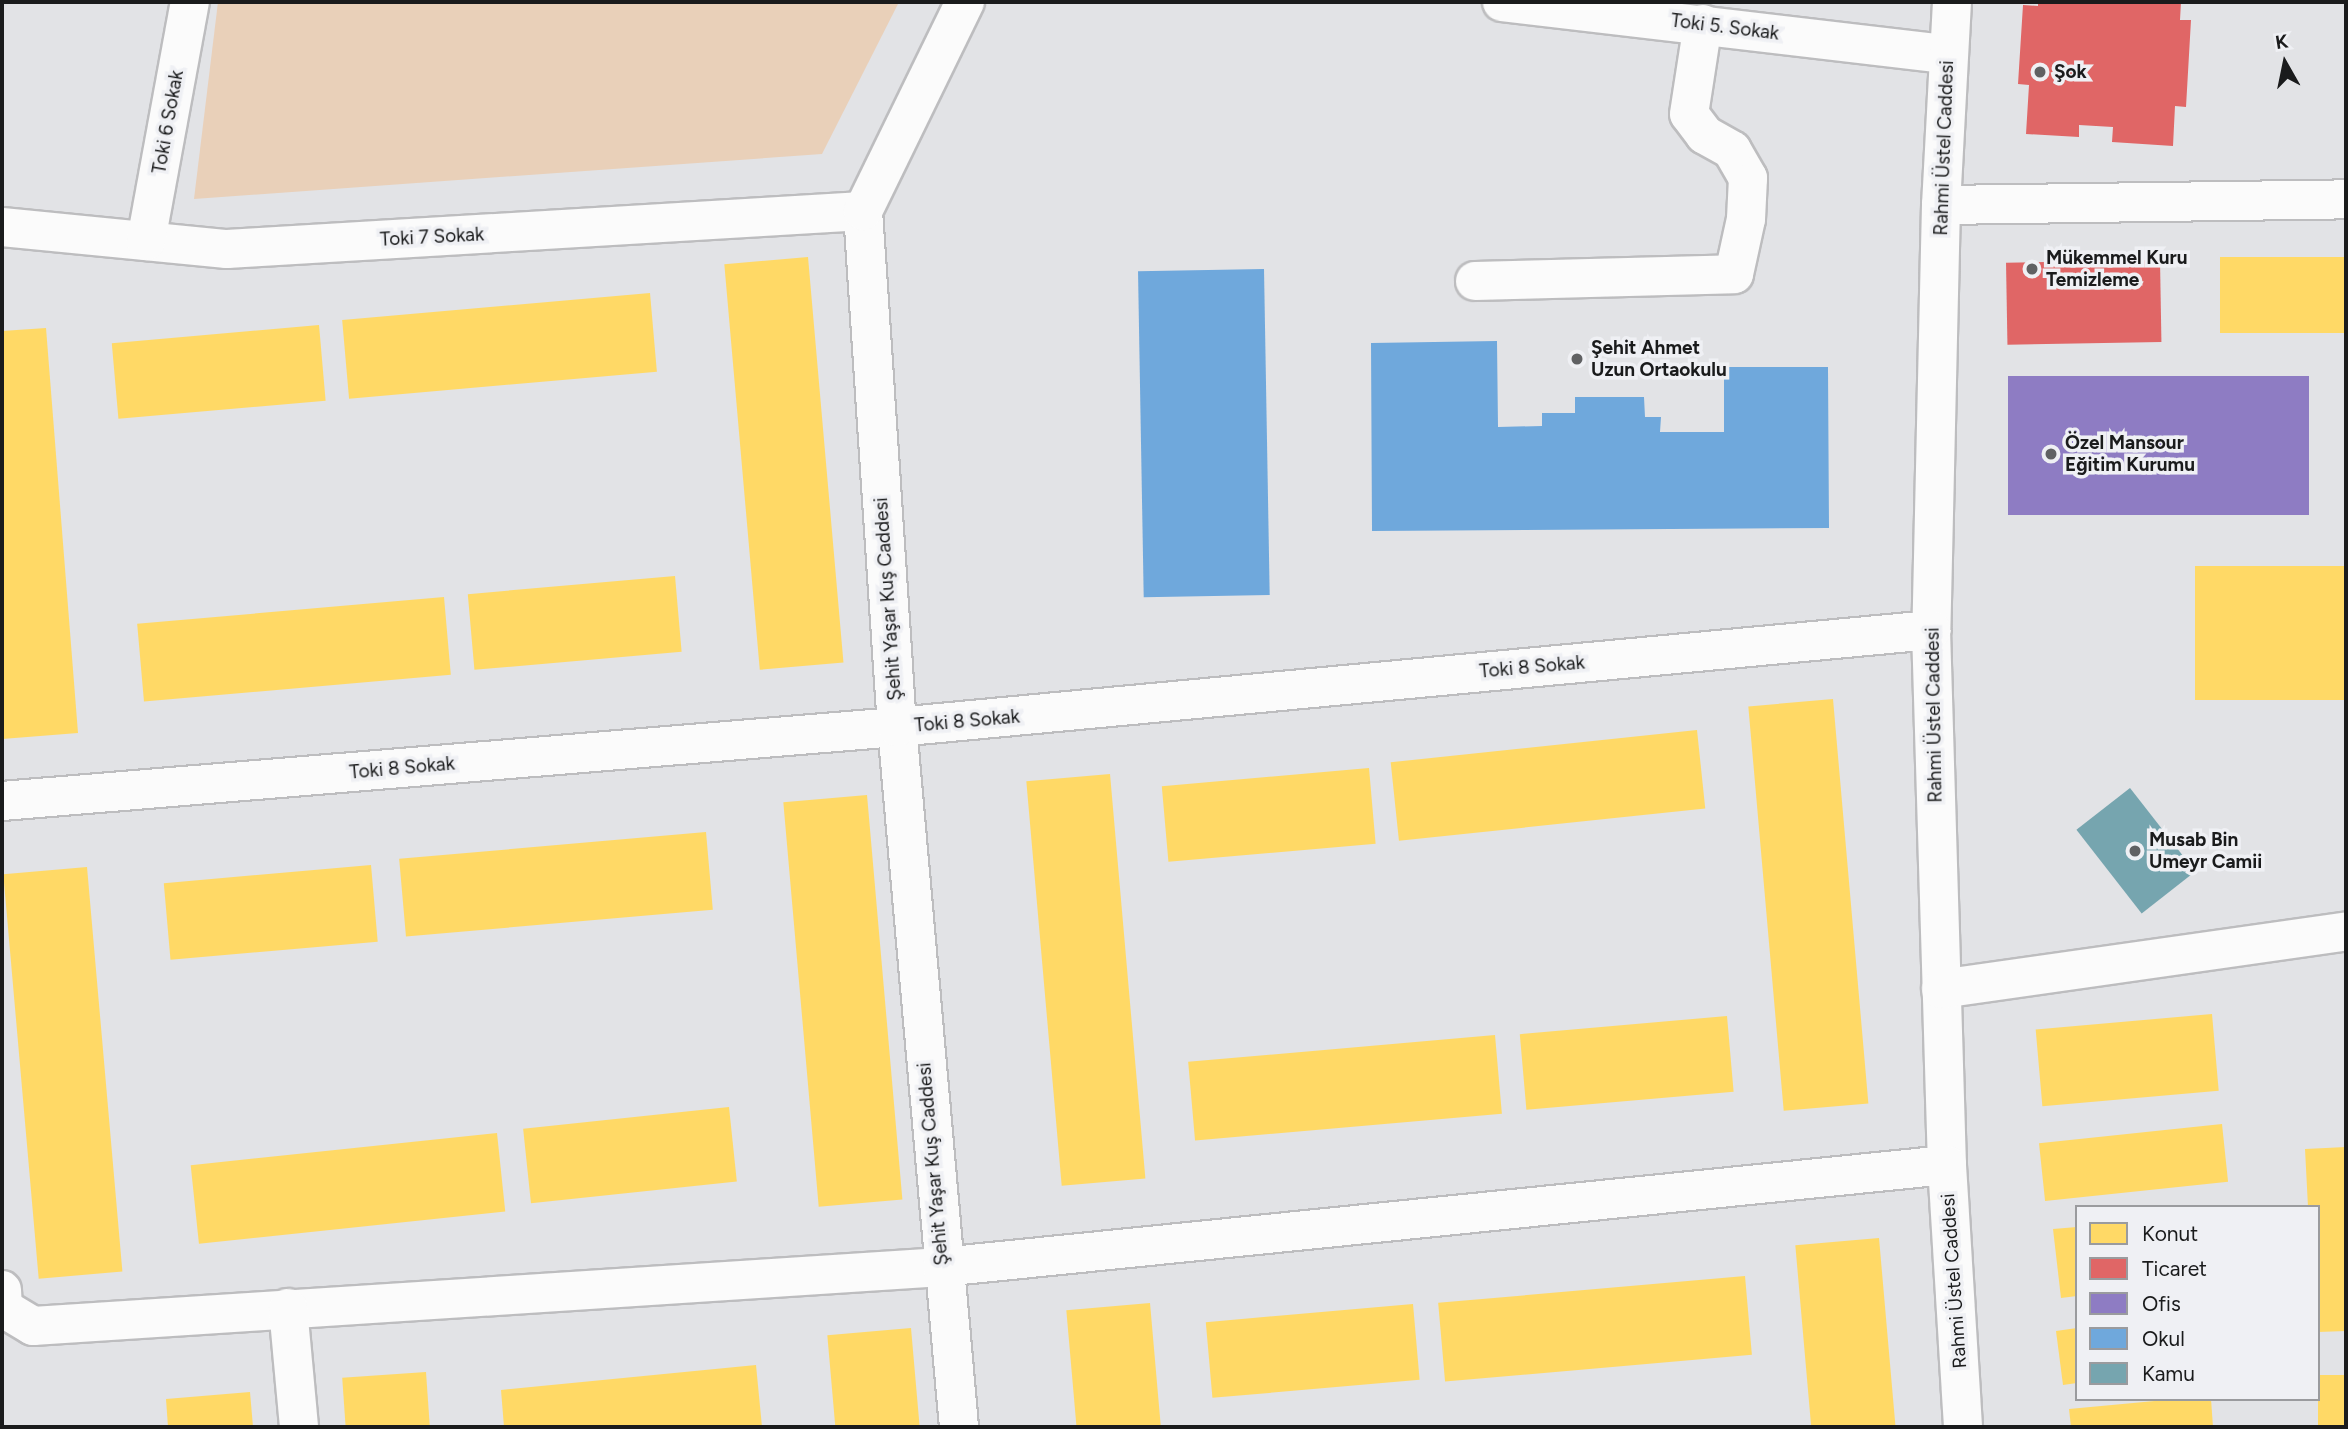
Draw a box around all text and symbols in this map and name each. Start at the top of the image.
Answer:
street label: Toki 5. Sokak [1670,9,1780,45]
north arrow [2250,28,2320,98]
text: K [2274,29,2290,54]
street label: Rahmi Üstel Caddesi [1930,60,1958,236]
place label: Şok [2054,61,2087,83]
marker: Şok [2032,64,2048,80]
street label: Toki 6 Sokak [148,68,188,176]
street label: Toki 7 Sokak [379,223,485,251]
place label: Mükemmel Kuru Temizleme [2046,247,2187,291]
marker: Mükemmel Kuru Temizleme [2024,261,2040,277]
place label: Şehit Ahmet Uzun Ortaokulu [1591,337,1727,381]
marker: Şehit Ahmet Uzun Ortaokulu [1569,351,1585,367]
place label: Özel Mansour Eğitim Kurumu [2065,432,2195,476]
marker: Özel Mansour Eğitim Kurumu [2043,446,2059,462]
street label: Şehit Yaşar Kuş Caddesi [870,497,906,701]
street label: Rahmi Üstel Caddesi [1921,627,1947,803]
street label: Toki 8 Sokak [1478,651,1586,683]
street label: Toki 8 Sokak [913,705,1021,737]
street label: Toki 8 Sokak [348,752,456,784]
place label: Musab Bin Umeyr Camii [2149,829,2262,873]
marker: Musab Bin Umeyr Camii [2127,843,2143,859]
street label: Şehit Yaşar Kuş Caddesi [913,1062,953,1266]
street label: Rahmi Üstel Caddesi [1937,1193,1971,1369]
legend [2075,1205,2320,1401]
text: Konut [2142,1221,2198,1246]
text: Ticaret [2142,1256,2207,1281]
text: Ofis [2142,1291,2181,1316]
text: Okul [2142,1326,2185,1351]
text: Kamu [2142,1361,2195,1386]

